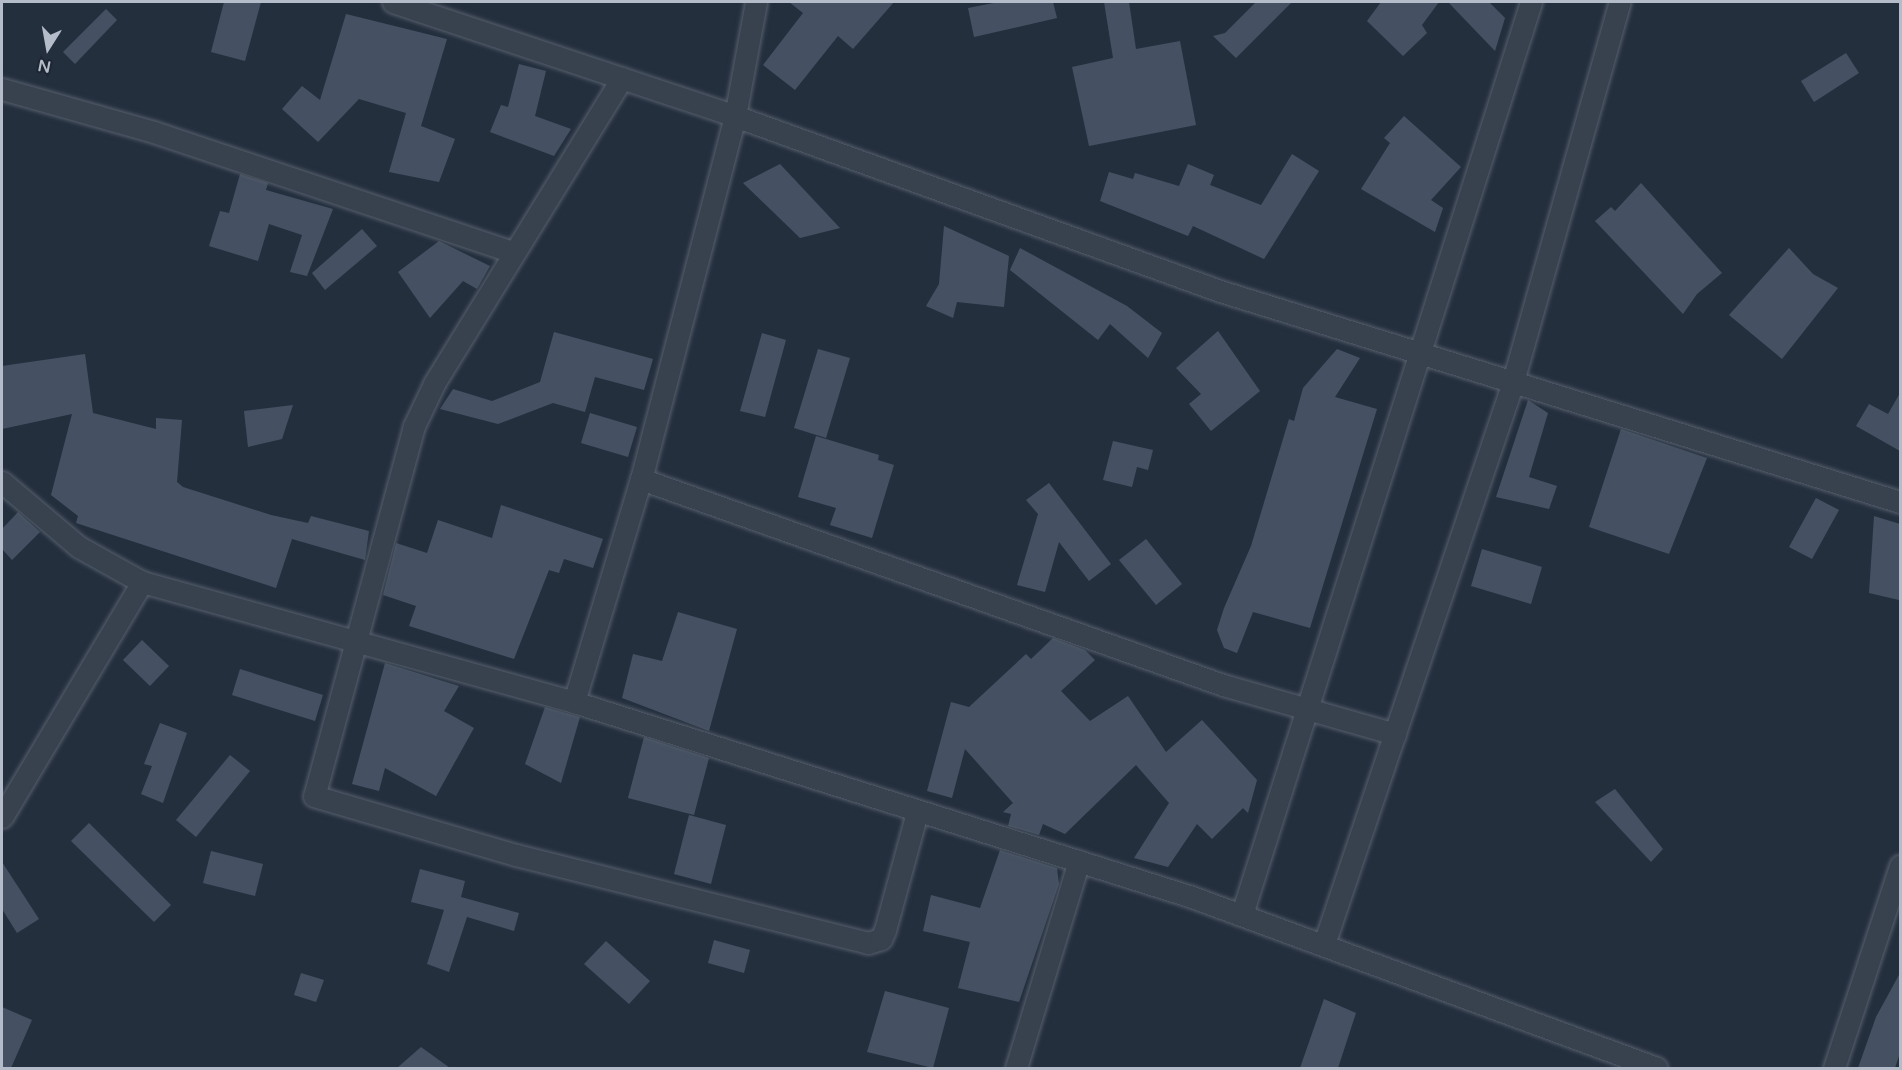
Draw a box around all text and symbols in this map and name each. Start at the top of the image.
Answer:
north arrow [18,18,78,78]
text: N [36,55,53,77]

